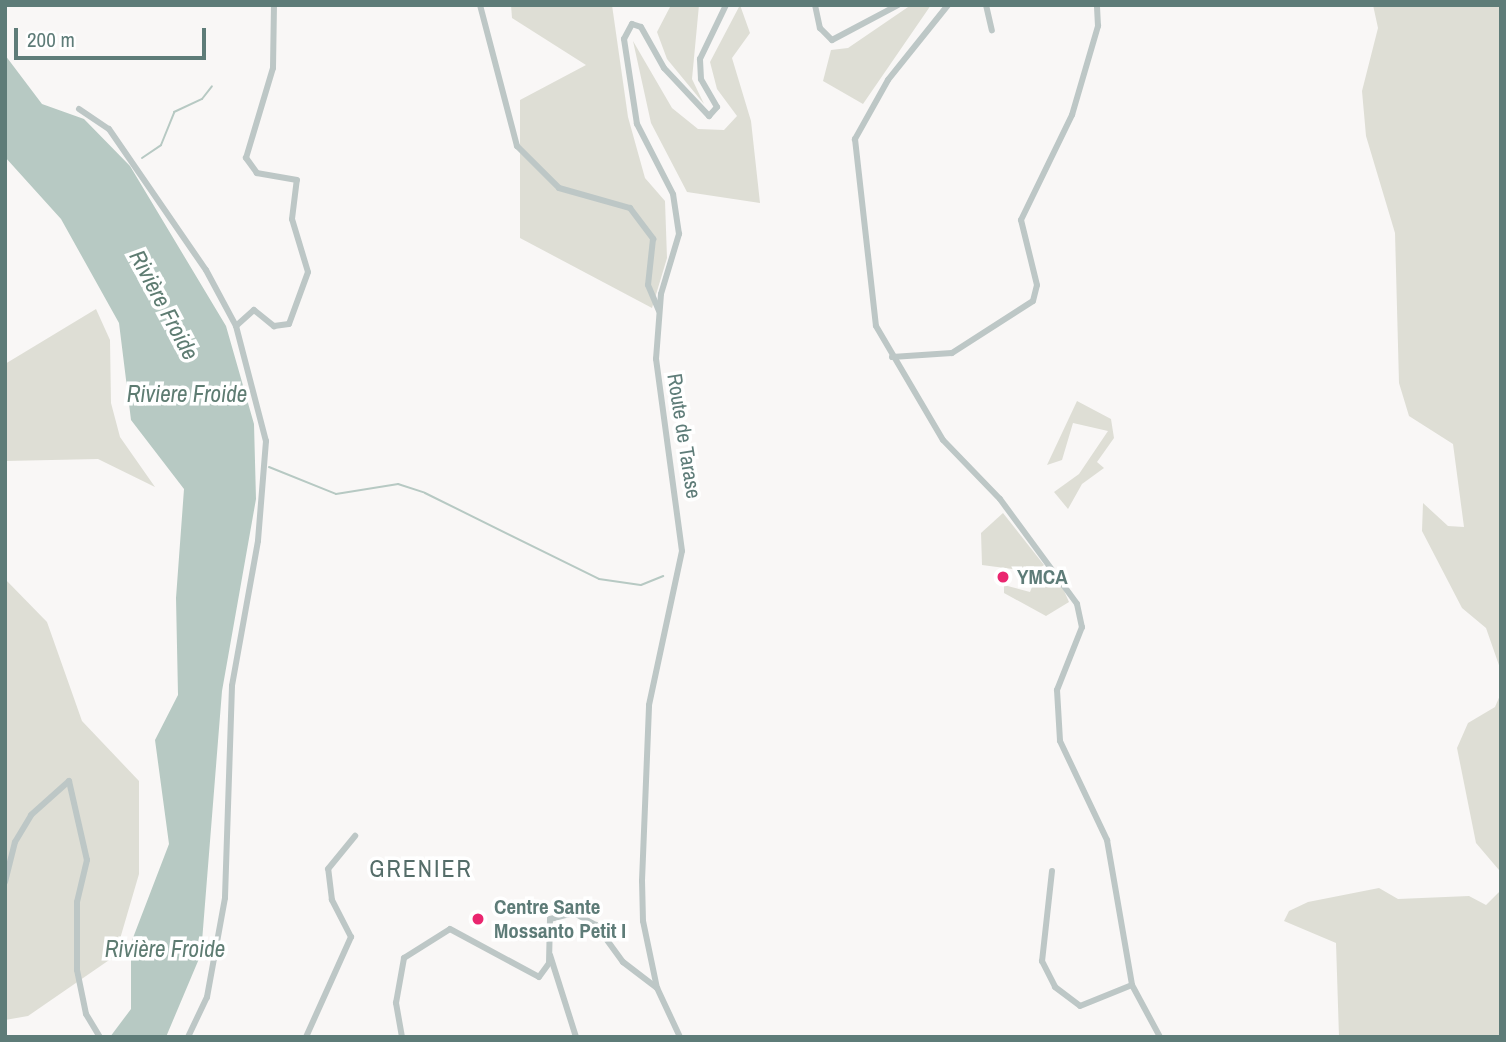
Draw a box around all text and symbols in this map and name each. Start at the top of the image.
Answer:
scale bar [18,14,210,58]
text: 200 m [27,25,75,54]
water label: Rivière Froide [124,245,204,365]
street label: Route de Tarase [662,371,706,501]
water label: Riviere Froide [127,380,247,408]
place label: YMCA [1017,564,1068,590]
marker: YMCA [995,569,1011,585]
district label: GRENIER [370,855,472,883]
place label: Centre Sante Mossanto Petit I [494,894,626,944]
marker: Centre Sante Mossanto Petit I [468,909,488,929]
water label: Rivière Froide [105,935,225,963]

